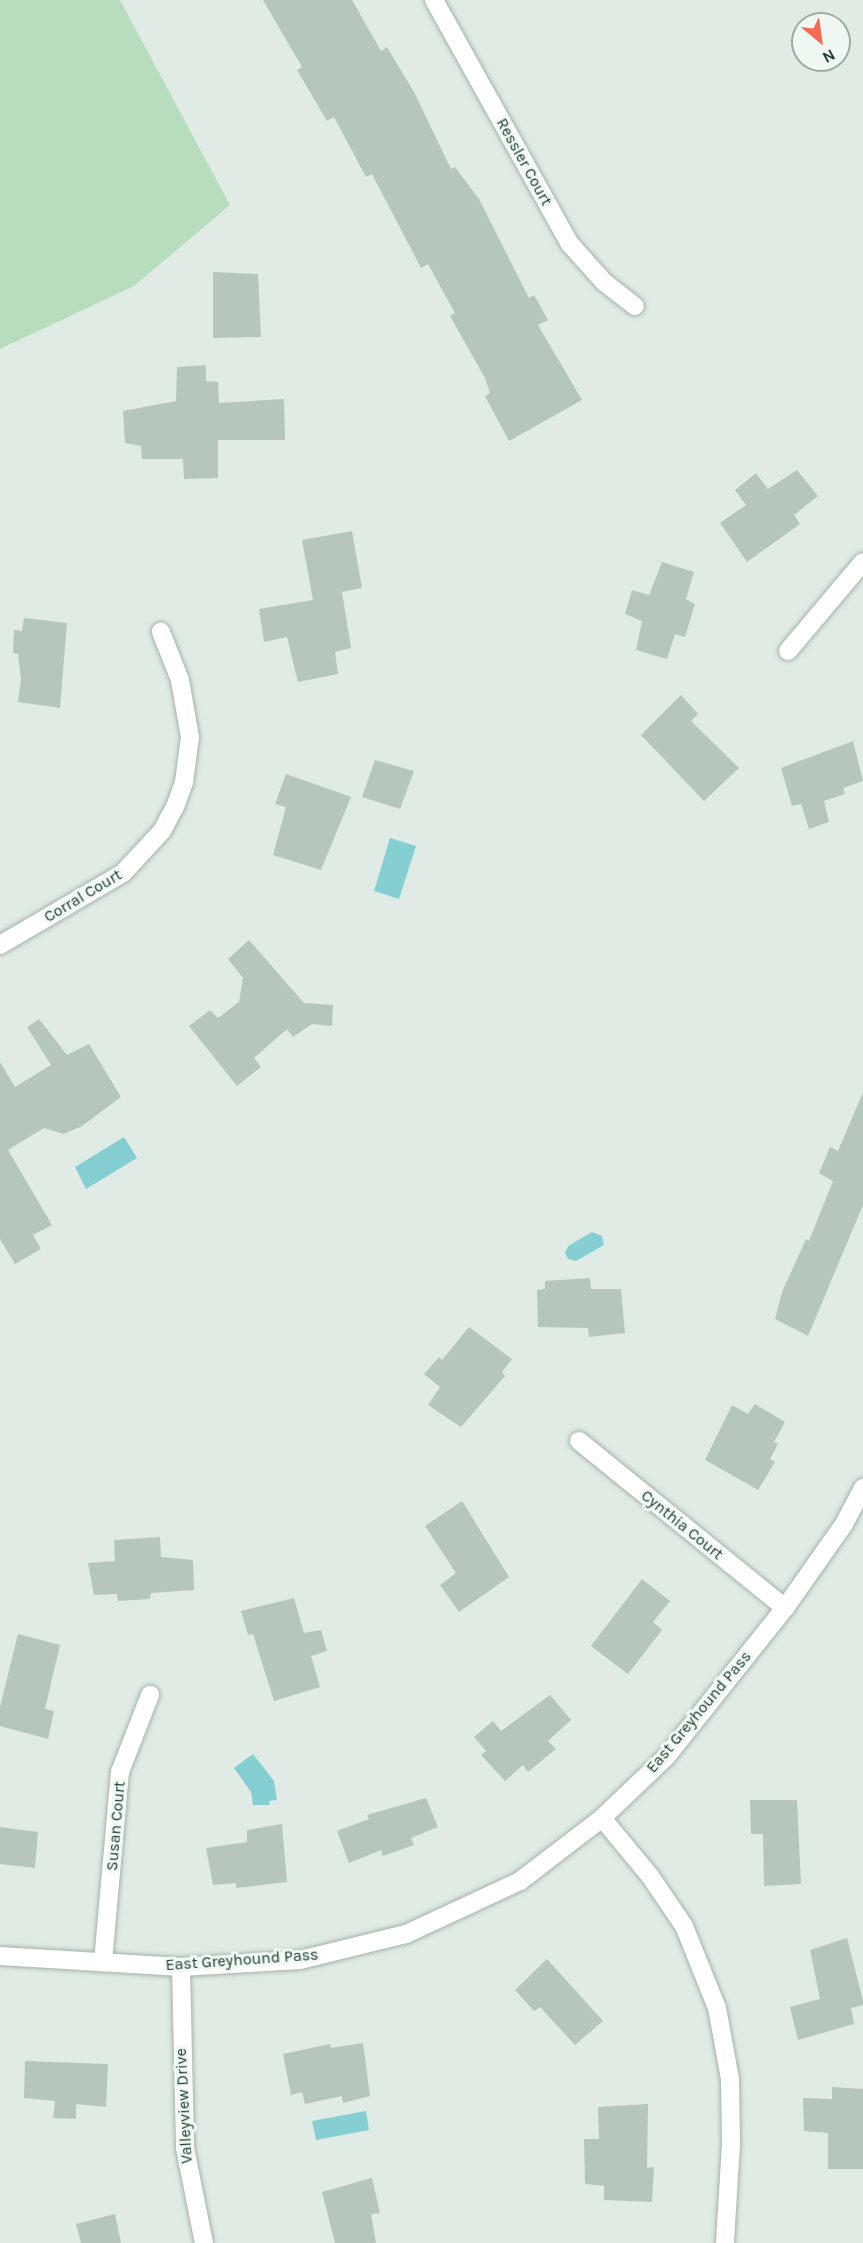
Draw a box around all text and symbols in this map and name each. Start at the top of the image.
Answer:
north arrow [791,12,851,72]
text: N [819,45,839,68]
street label: Ressler Court [492,115,556,209]
street label: Corral Court [41,865,125,927]
street label: Cynthia Court [637,1486,727,1564]
street label: East Greyhound Pass [642,1647,756,1777]
street label: Susan Court [103,1780,129,1872]
street label: East Greyhound Pass [165,1945,319,1975]
street label: Valleyview Drive [171,2048,197,2164]

